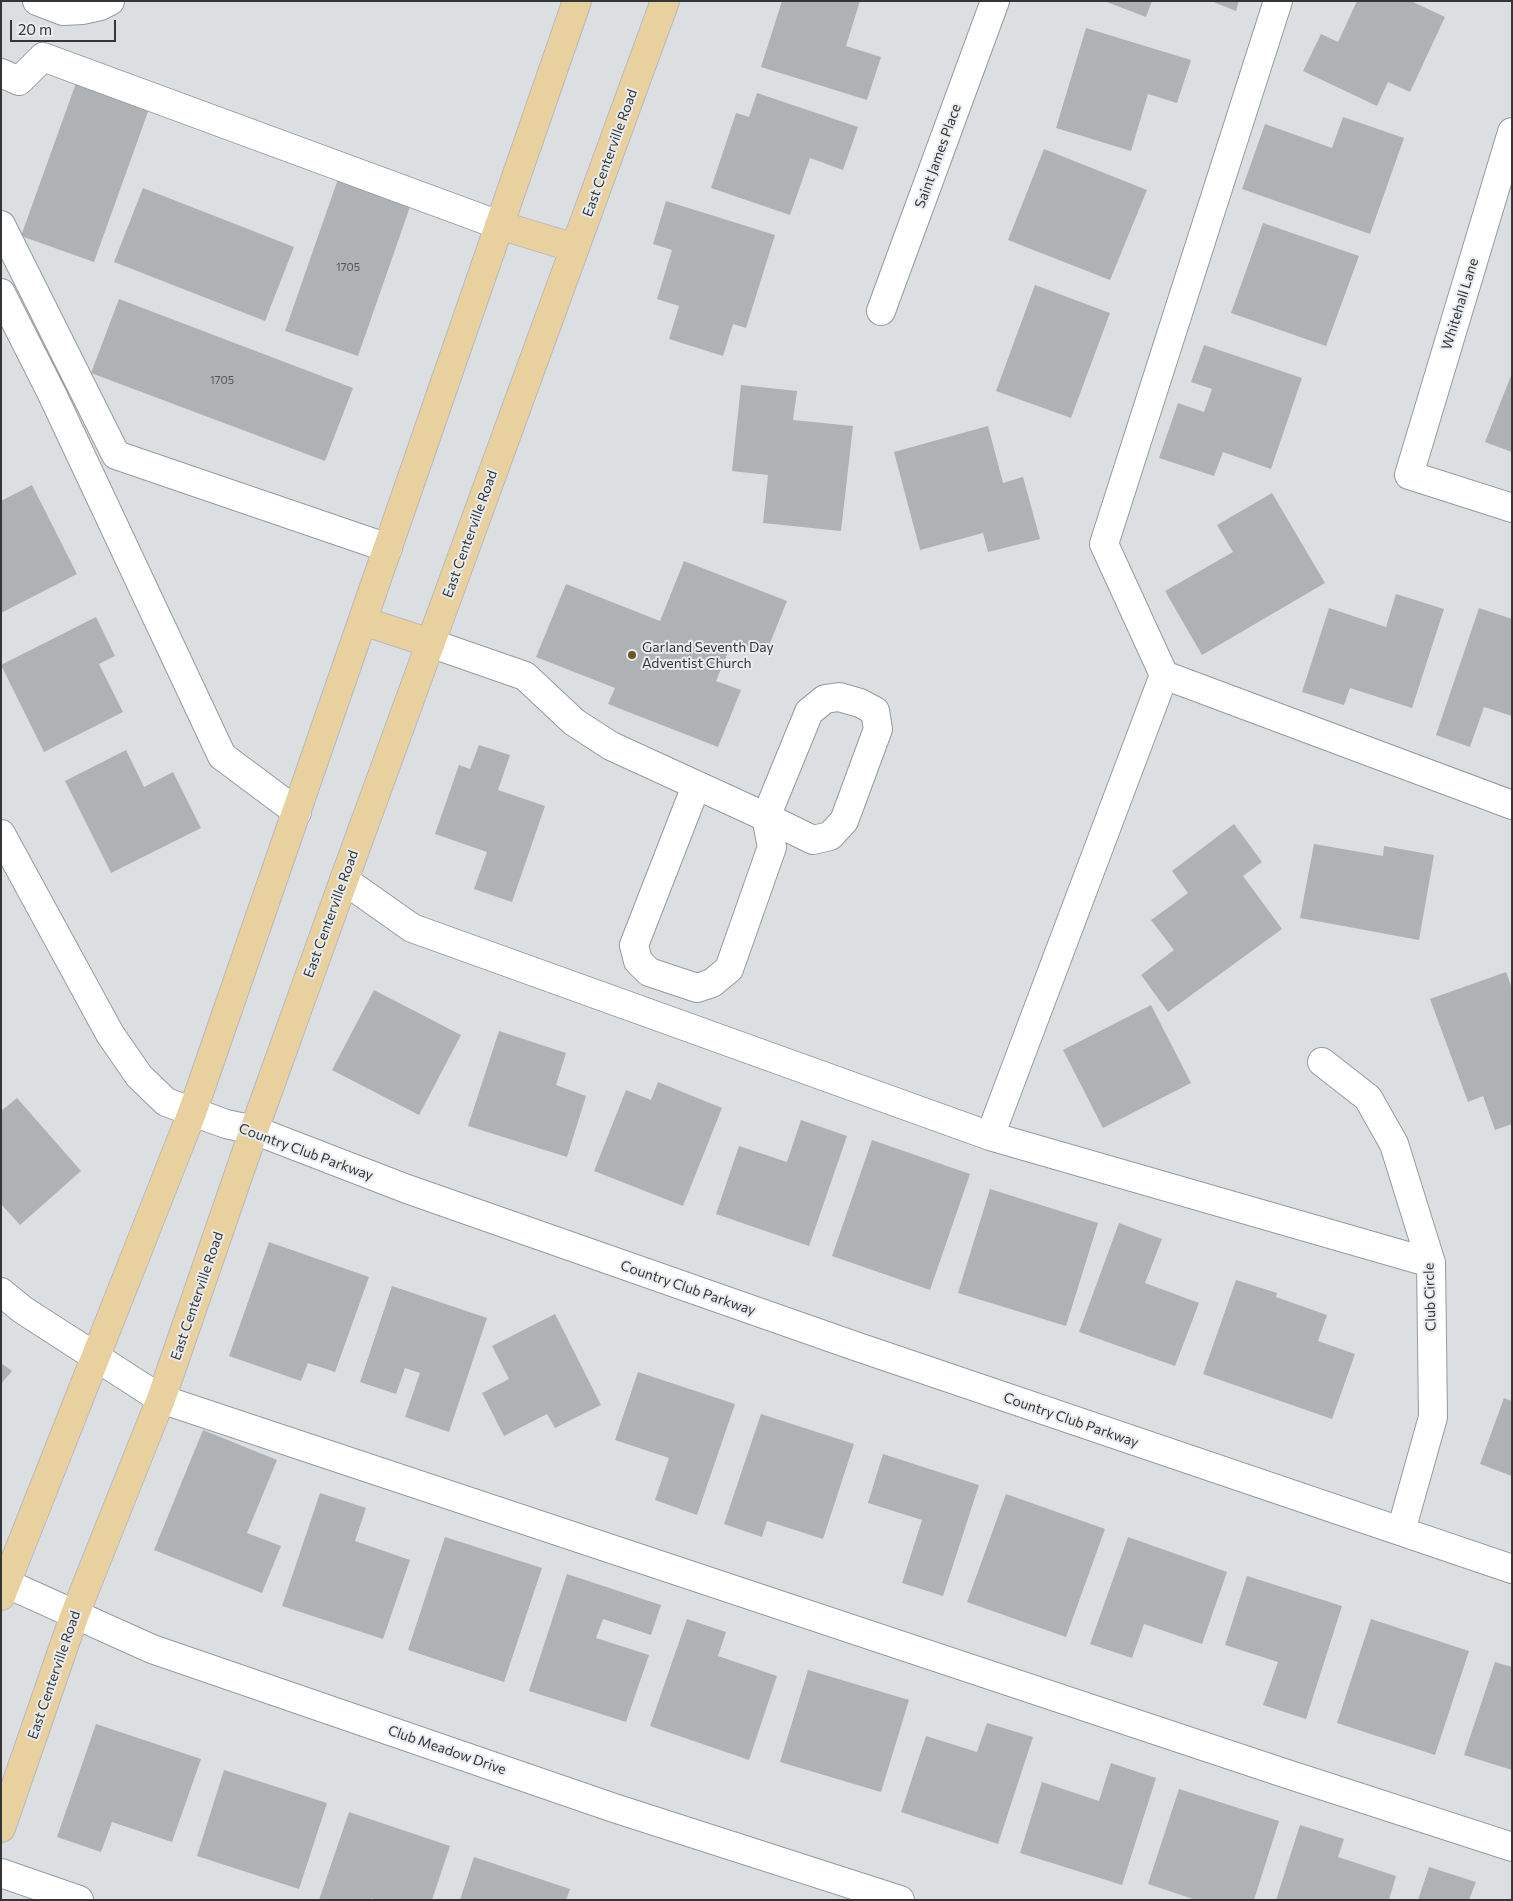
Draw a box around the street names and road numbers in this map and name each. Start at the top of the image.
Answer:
street label: East Centerville Road [579,87,641,219]
street label: Saint James Place [911,102,965,210]
street label: Whitehall Lane [1438,256,1482,352]
street label: East Centerville Road [439,468,501,600]
street label: East Centerville Road [300,848,362,980]
street label: Country Club Parkway [237,1120,375,1184]
street label: East Centerville Road [167,1230,227,1362]
street label: Country Club Parkway [618,1257,758,1319]
street label: Club Circle [1420,1263,1440,1331]
street label: Country Club Parkway [1001,1389,1141,1451]
street label: East Centerville Road [24,1609,84,1741]
street label: Club Meadow Drive [386,1722,508,1778]

